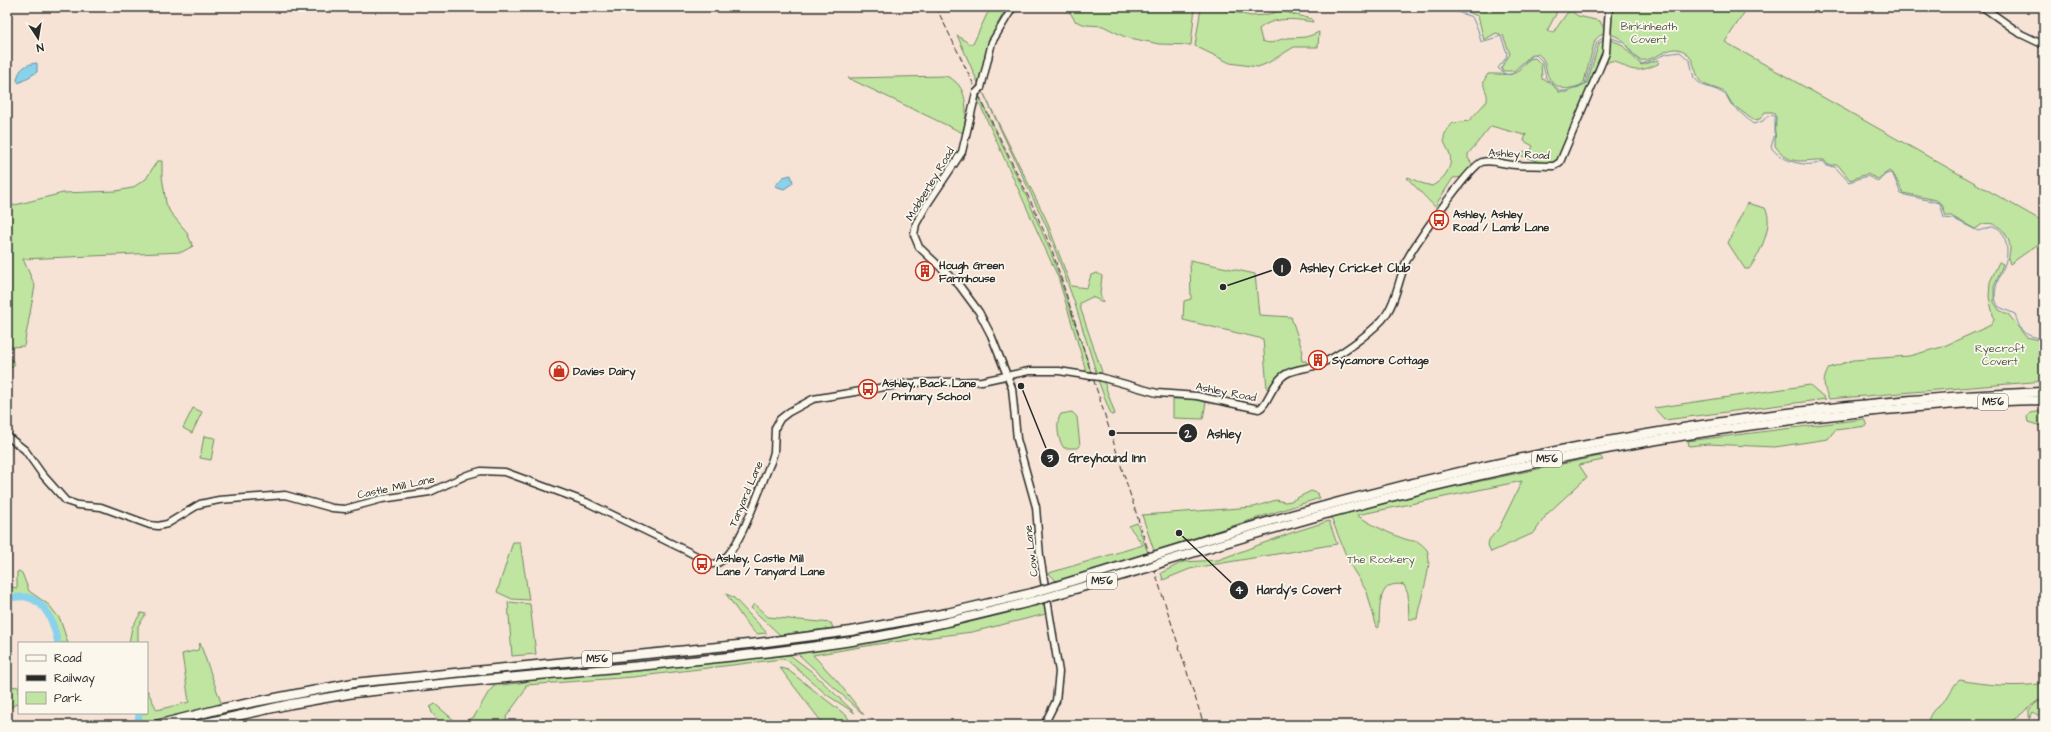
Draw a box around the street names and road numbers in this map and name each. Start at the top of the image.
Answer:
street label: Mobberley Road [902,144,959,224]
street label: Ashley Road [1488,145,1550,164]
street label: Ashley Road [1194,379,1258,406]
road number: M56 [1978,394,2008,410]
road number: M56 [1532,451,1562,467]
street label: Tanyard Lane [725,459,768,530]
street label: Castle Mill Lane [356,471,436,503]
street label: Cow Lane [1020,524,1042,578]
road number: M56 [1087,573,1117,589]
road number: M56 [582,651,612,667]

